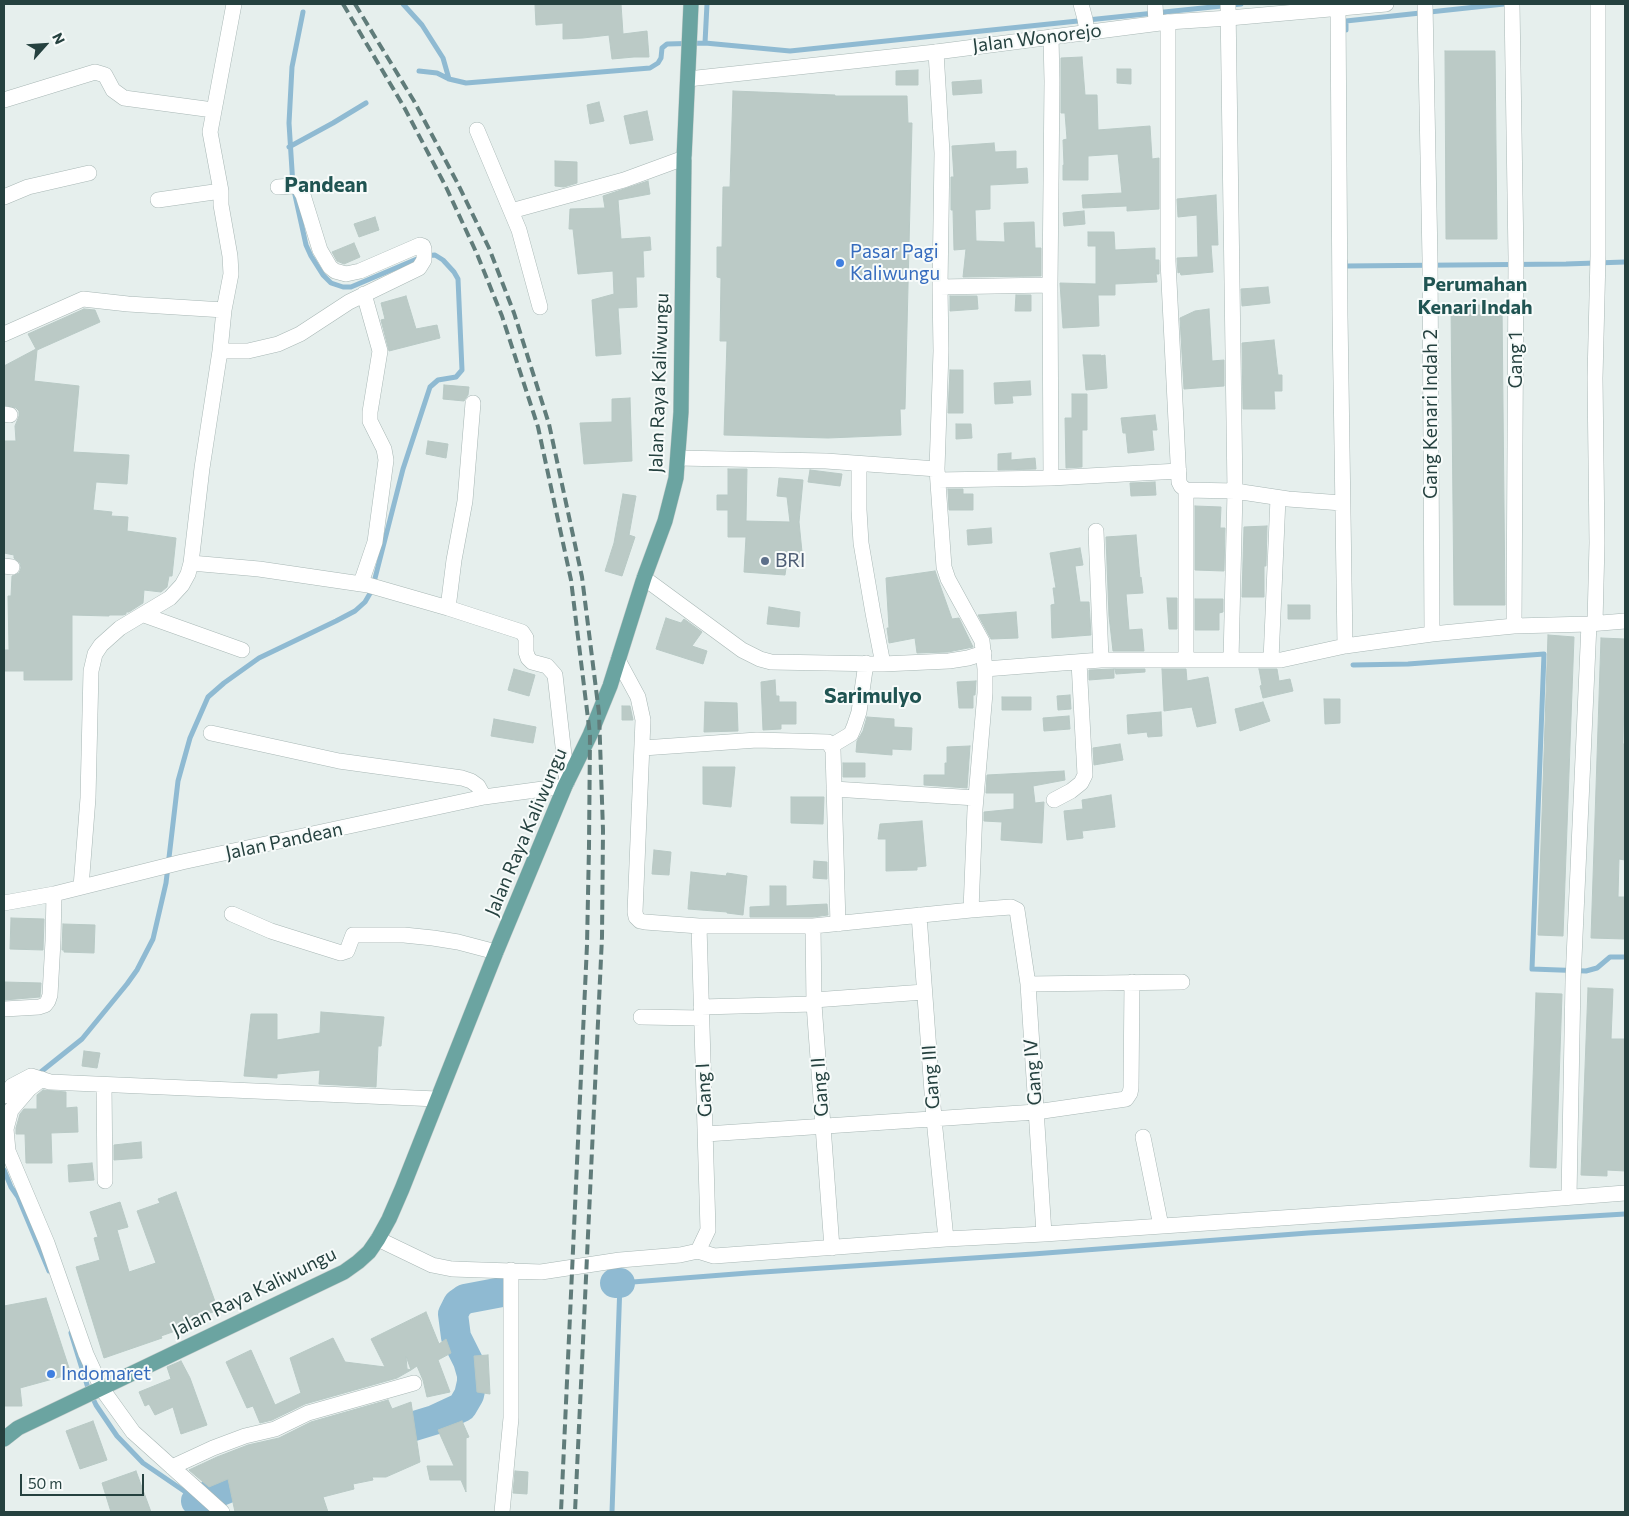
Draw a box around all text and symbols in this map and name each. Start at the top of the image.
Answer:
street label: Jalan Wonorejo [971,19,1103,57]
north arrow [20,20,70,70]
text: N [49,30,69,47]
district label: Pandean [284,172,368,198]
place label: Pasar Pagi Kaliwungu [850,241,940,285]
marker: Pasar Pagi Kaliwungu [834,257,846,269]
district label: Perumahan Kenari Indah [1417,272,1533,319]
street label: Jalan Raya Kaliwungu [644,292,674,474]
street label: Gang Kenari Indah 2 [1420,329,1442,499]
street label: Gang 1 [1505,332,1527,388]
place label: BRI [775,550,805,572]
marker: BRI [759,555,771,567]
district label: Sarimulyo [824,683,922,709]
street label: Jalan Raya Kaliwungu [480,745,572,919]
street label: Jalan Pandean [223,817,345,865]
street label: Gang IV [1019,1038,1047,1106]
street label: Gang III [917,1044,945,1110]
street label: Gang II [807,1057,833,1117]
street label: Gang I [691,1062,717,1118]
street label: Jalan Raya Kaliwungu [168,1242,340,1342]
place label: Indomaret [61,1363,151,1385]
marker: Indomaret [45,1368,57,1380]
scale bar [22,1464,146,1496]
text: 50 m [28,1474,62,1492]

